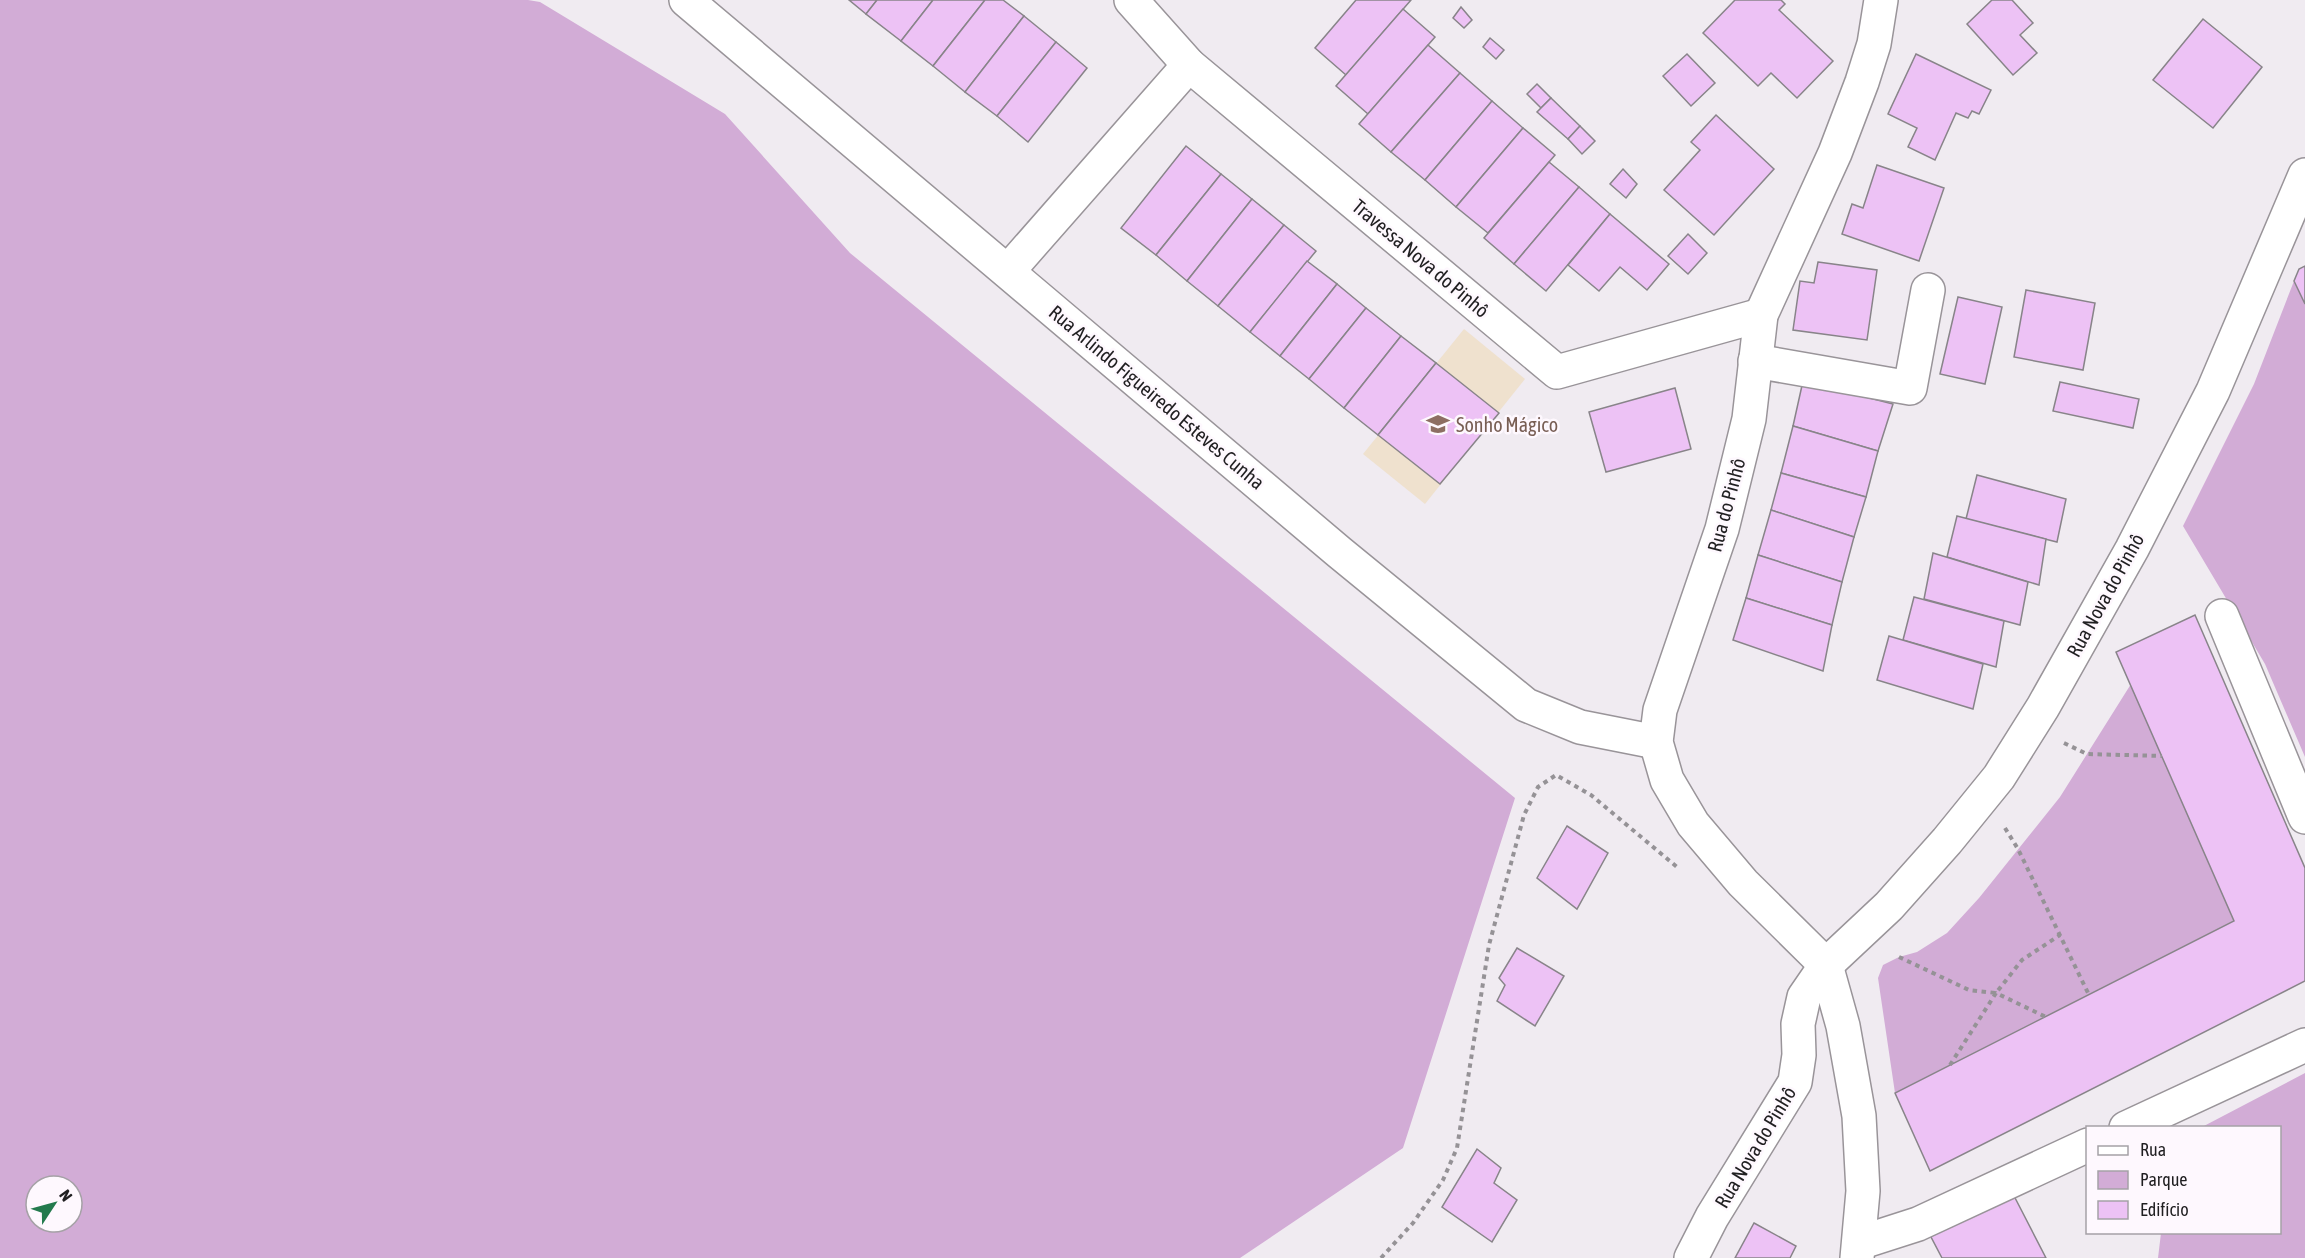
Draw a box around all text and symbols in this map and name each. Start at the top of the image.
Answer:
street label: Travessa Nova do Pinhô [1348,194,1494,322]
street label: Rua Arlindo Figueiredo Esteves Cunha [1045,300,1269,494]
school or university icon: Sonho Mágico [1425,411,1451,437]
place label: Sonho Mágico [1456,413,1558,436]
street label: Rua do Pinhô [1702,456,1750,554]
street label: Rua Nova do Pinhô [2062,529,2148,661]
street label: Rua Nova do Pinhô [1710,1082,1800,1212]
legend [2086,1126,2281,1234]
text: Rua [2140,1139,2166,1160]
text: Parque [2140,1169,2188,1190]
north arrow [24,1174,84,1234]
text: N [56,1186,76,1204]
text: Edifício [2140,1199,2189,1220]

